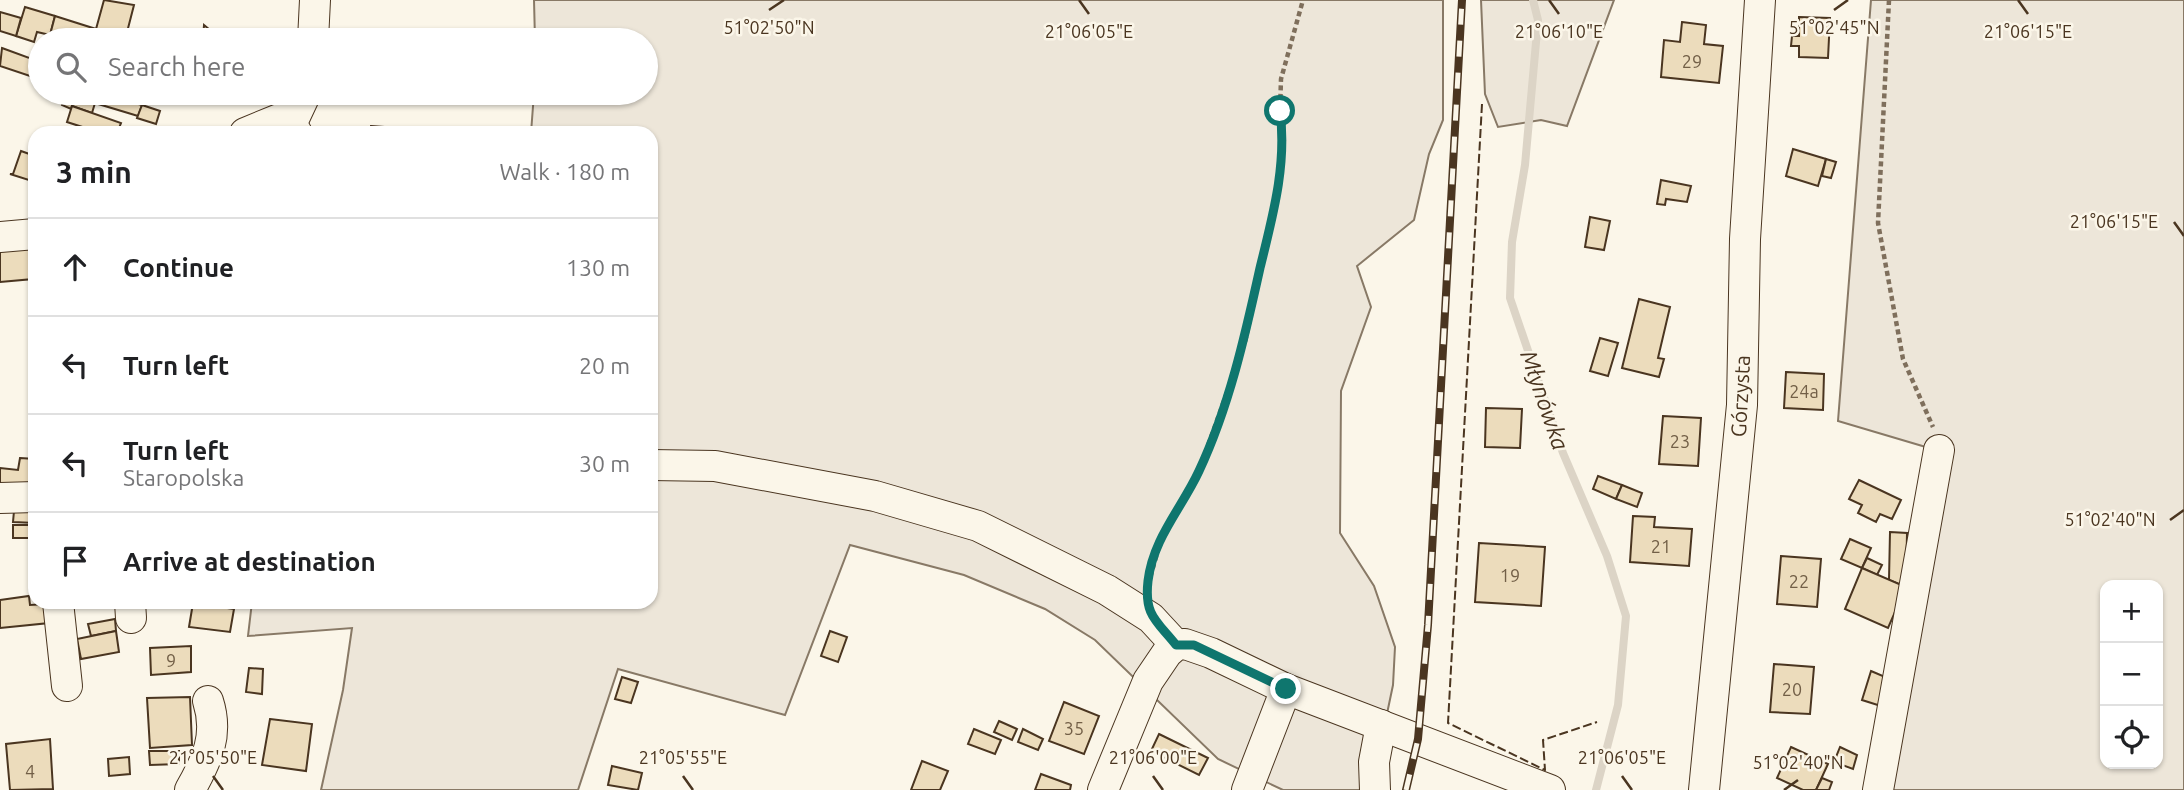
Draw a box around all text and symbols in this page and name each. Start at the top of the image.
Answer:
text: 51°02'50"N [723,17,815,37]
text: 51°02'45"N [1788,17,1880,37]
text: 21°06'05"E [1045,21,1133,41]
text: 21°06'10"E [1515,21,1603,41]
text: 21°06'15"E [1984,21,2072,41]
search box [28,28,658,105]
icon: search [52,48,90,86]
house number: 29 [1682,51,1702,71]
text: Search here [108,52,245,81]
route start [1264,95,1295,126]
text: 3 min [56,155,132,189]
text: Walk · 180 m [499,159,630,184]
text: 21°06'15"E [2070,211,2158,231]
icon: ahead [56,248,94,286]
text: Continue [123,253,234,282]
text: 130 m [566,255,630,280]
icon: left [56,346,94,384]
water label: Młynówka [1516,347,1574,453]
text: Turn left [123,351,229,380]
text: 20 m [579,353,630,378]
street label: Górzysta [1726,354,1754,438]
house number: 24a [1789,381,1819,401]
house number: 23 [1670,431,1690,451]
text: Turn left [123,436,229,465]
icon: left [56,444,94,482]
text: 30 m [579,451,630,476]
text: Staropolska [123,465,244,490]
text: 51°02'40"N [2064,509,2156,529]
house number: 21 [1651,536,1671,556]
icon: arrive [56,542,94,580]
text: Arrive at destination [123,547,376,576]
house number: 19 [1500,565,1520,585]
house number: 22 [1789,571,1809,591]
map controls [2100,580,2163,769]
button: + [2100,580,2163,643]
button: − [2100,643,2163,706]
house number: 9 [166,650,176,670]
route end [1270,673,1301,704]
house number: 20 [1782,679,1802,699]
button: locate [2100,706,2163,769]
house number: 35 [1064,718,1084,738]
text: 21°05'50"E [169,747,257,767]
text: 21°05'55"E [639,747,727,767]
text: 21°06'00"E [1109,747,1197,767]
text: 21°06'05"E [1578,747,1666,767]
text: 51°02'40"N [1752,752,1844,772]
house number: 4 [25,761,35,781]

